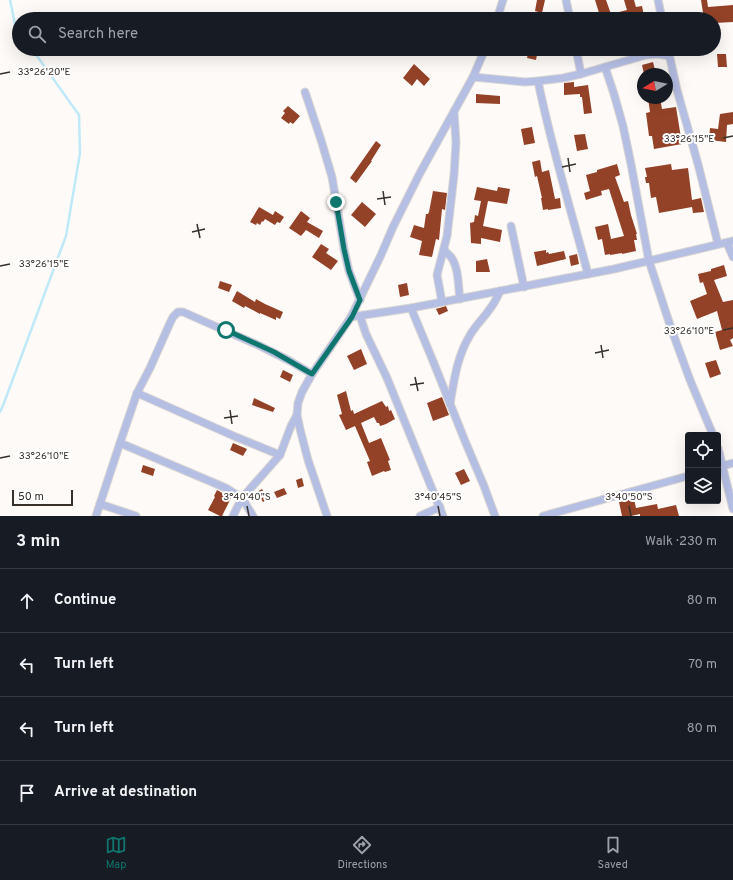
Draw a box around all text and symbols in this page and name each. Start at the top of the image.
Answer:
search box [12,12,721,56]
icon: search [26,23,48,45]
text: Search here [58,25,138,44]
text: 33°26'20"E [18,66,70,79]
north arrow [637,68,673,104]
text: 33°26'15"E [664,133,714,146]
route end [327,193,345,211]
text: 33°26'15"E [19,258,69,271]
route start [217,321,235,339]
text: 33°26'10"E [664,325,714,338]
map controls [685,432,721,504]
button: locate [685,432,721,468]
text: 33°26'10"E [19,450,69,463]
button: layers [685,468,721,504]
scale bar [12,488,73,507]
text: 50 m [18,490,44,504]
text: 3°40'40"S [223,491,271,504]
text: 3°40'45"S [414,491,462,504]
text: 3°40'50"S [605,491,653,504]
text: 3 min [16,531,60,553]
text: Walk · 230 m [645,534,717,550]
icon: ahead [16,590,38,612]
text: Continue [54,591,116,610]
text: 80 m [687,593,717,609]
icon: left [16,654,38,676]
text: Turn left [54,655,114,674]
text: 70 m [688,657,717,673]
icon: left [16,718,38,740]
text: Turn left [54,719,114,738]
text: 80 m [687,721,717,737]
icon: arrive [16,782,38,804]
text: Arrive at destination [54,783,197,802]
tab: Map [105,834,127,872]
tab: Directions [337,834,387,872]
tab: Saved [598,834,628,872]

